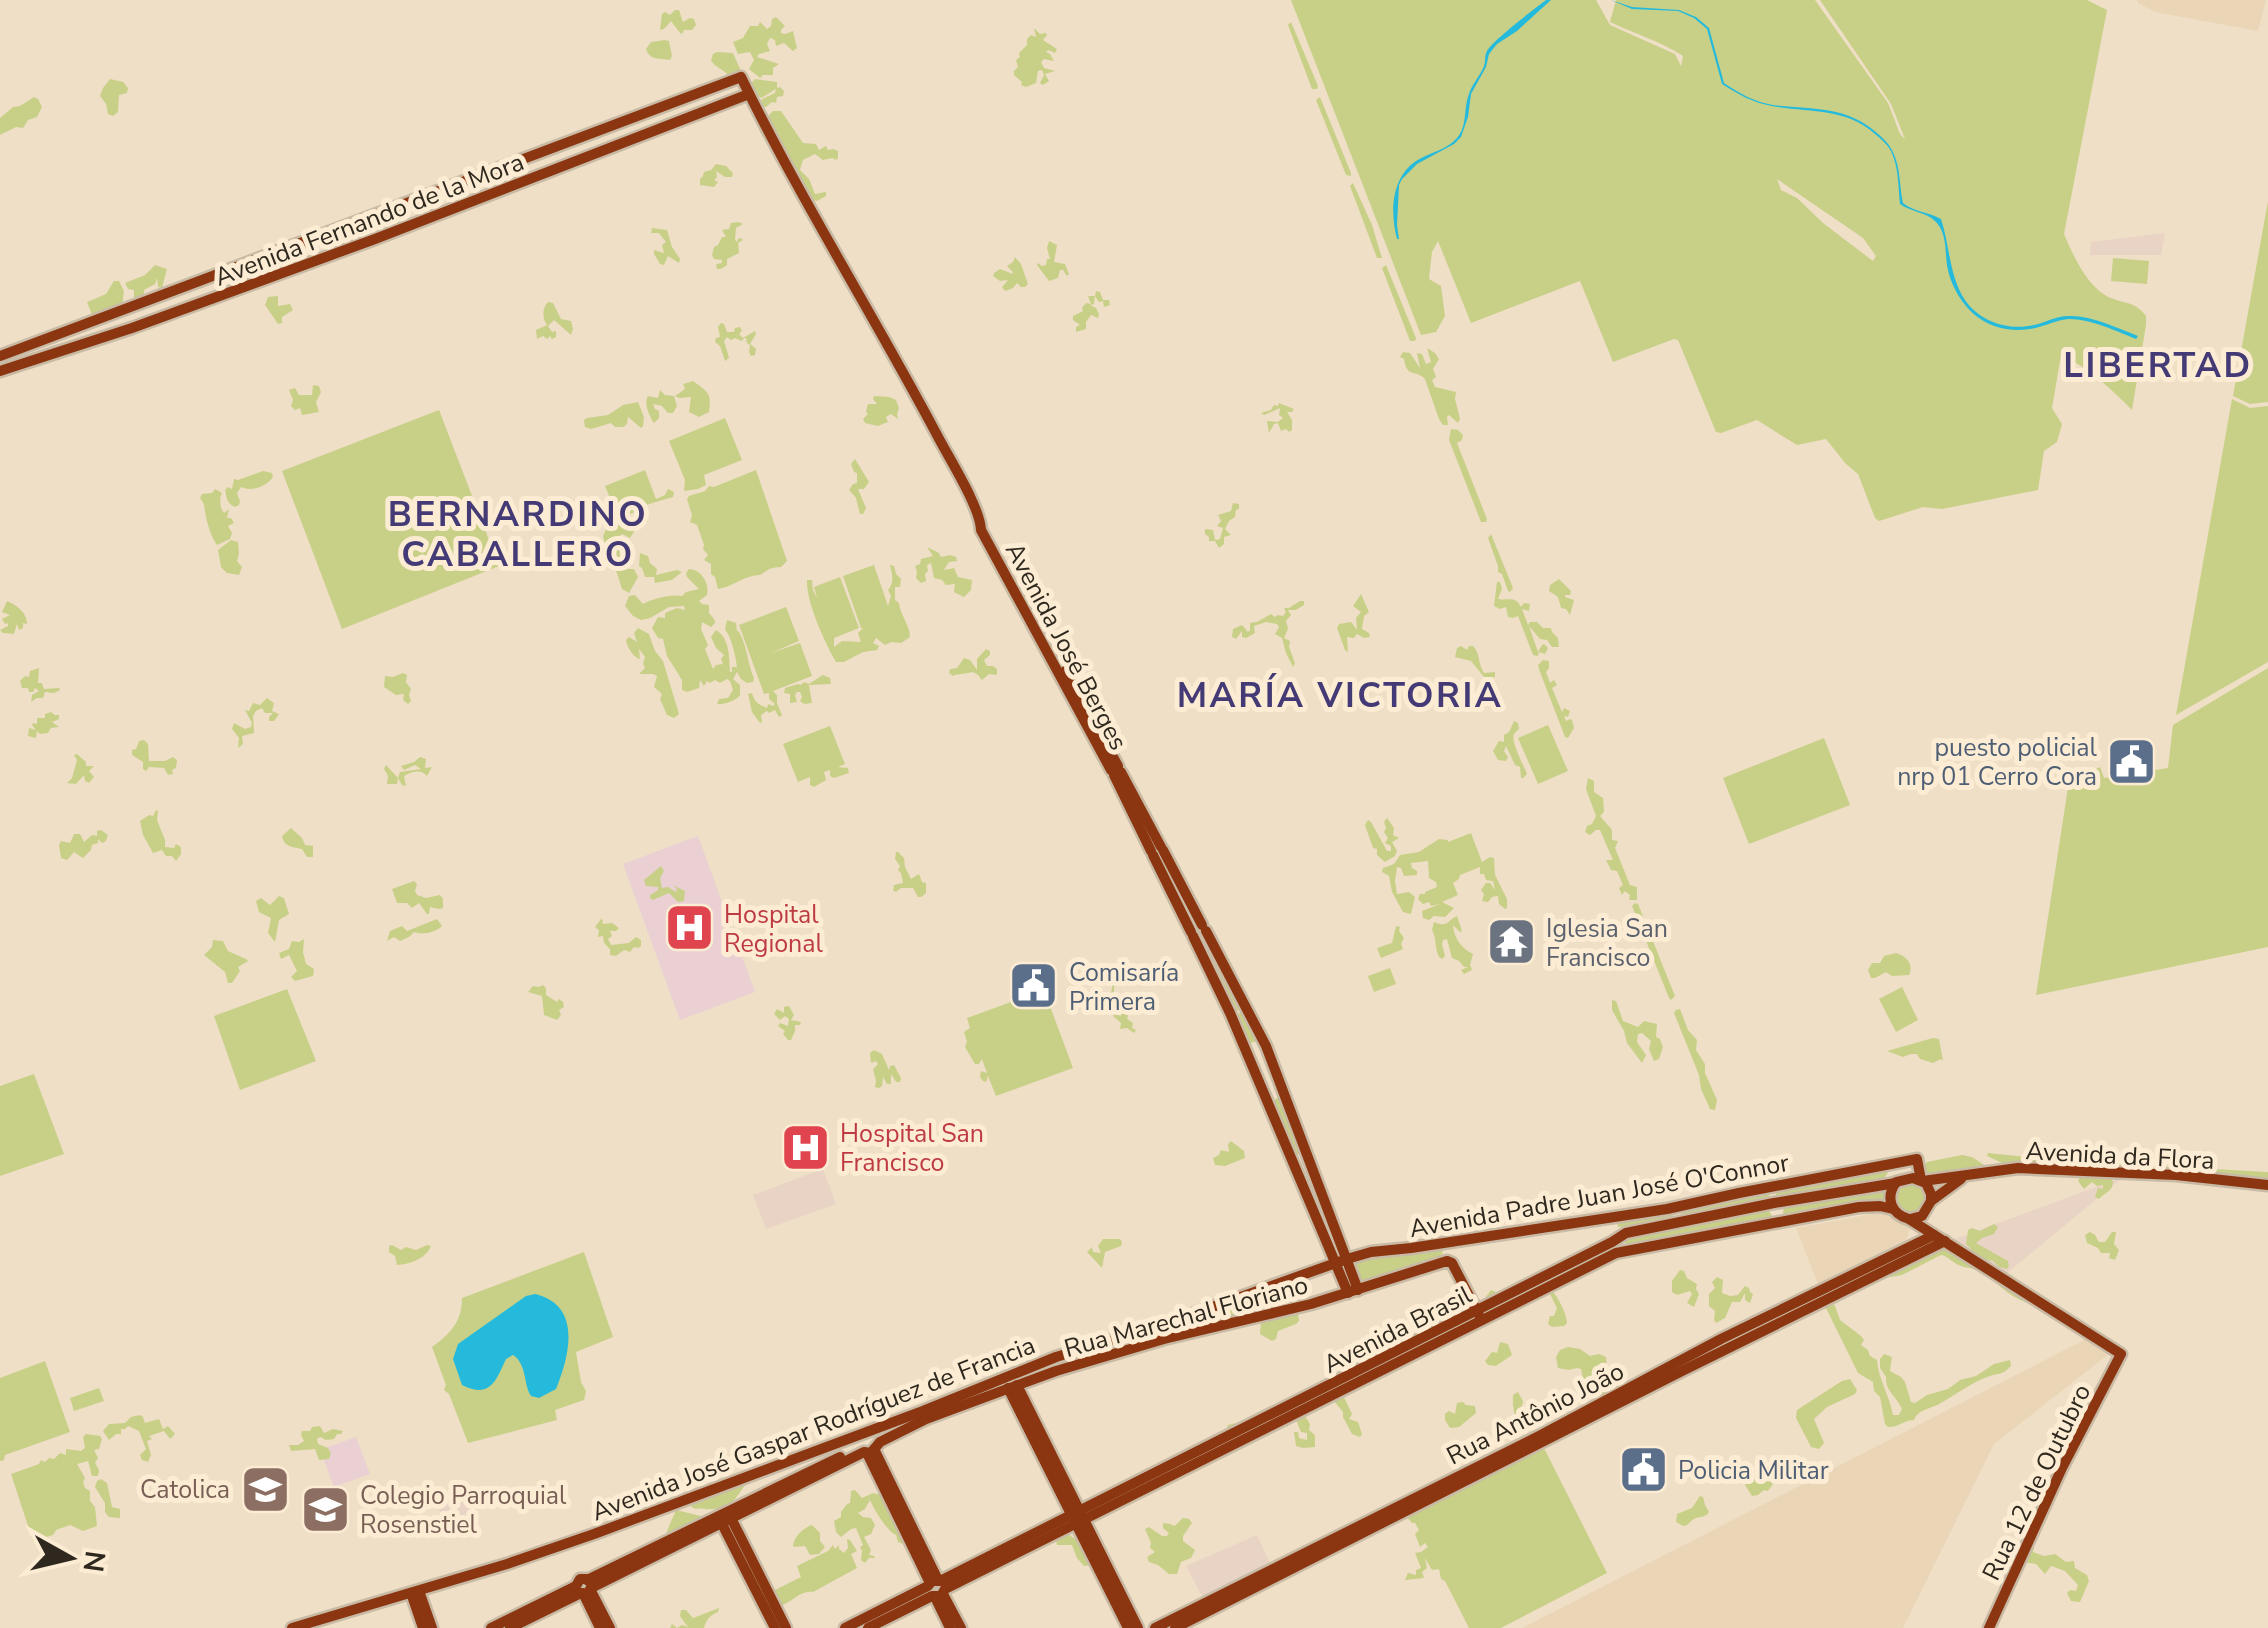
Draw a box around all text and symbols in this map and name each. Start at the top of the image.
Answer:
street label: Avenida Fernando de la Mora [210,145,529,295]
district label: LIBERTAD [2063,342,2253,389]
district label: BERNARDINO CABALLERO [388,491,648,578]
street label: Avenida José Berges [997,537,1135,756]
district label: MARÍA VICTORIA [1177,672,1503,719]
place label: puesto policial nrp 01 Cerro Cora [1897,731,2098,794]
public building icon: puesto policial nrp 01 Cerro Cora [2106,735,2158,787]
place label: Hospital Regional [724,898,824,961]
hospital icon: Hospital Regional [663,902,715,954]
place label: Iglesia San Francisco [1546,912,1668,975]
temple icon: Iglesia San Francisco [1485,916,1537,968]
place label: Comisaría Primera [1069,956,1179,1019]
public building icon: Comisaría Primera [1008,960,1060,1012]
place label: Hospital San Francisco [840,1117,984,1180]
hospital icon: Hospital San Francisco [779,1121,831,1173]
street label: Avenida da Flora [2025,1134,2215,1178]
street label: Avenida Padre Juan José O'Connor [1407,1146,1792,1246]
street label: Rua Marechal Floriano [1061,1268,1312,1366]
street label: Avenida Brasil [1318,1278,1478,1382]
street label: Avenida José Gaspar Rodríguez de Francia [587,1328,1040,1529]
street label: Rua Antônio João [1441,1355,1630,1473]
street label: Rua 12 de Outubro [1975,1379,2099,1586]
public building icon: Policia Militar [1617,1444,1669,1496]
place label: Policia Militar [1678,1454,1829,1488]
school or university icon: Catolica [239,1463,291,1515]
place label: Catolica [140,1473,230,1507]
place label: Colegio Parroquial Rosenstiel [360,1479,567,1542]
school or university icon: Colegio Parroquial Rosenstiel [299,1483,351,1535]
north arrow [20,1508,120,1608]
text: N [73,1548,114,1574]

